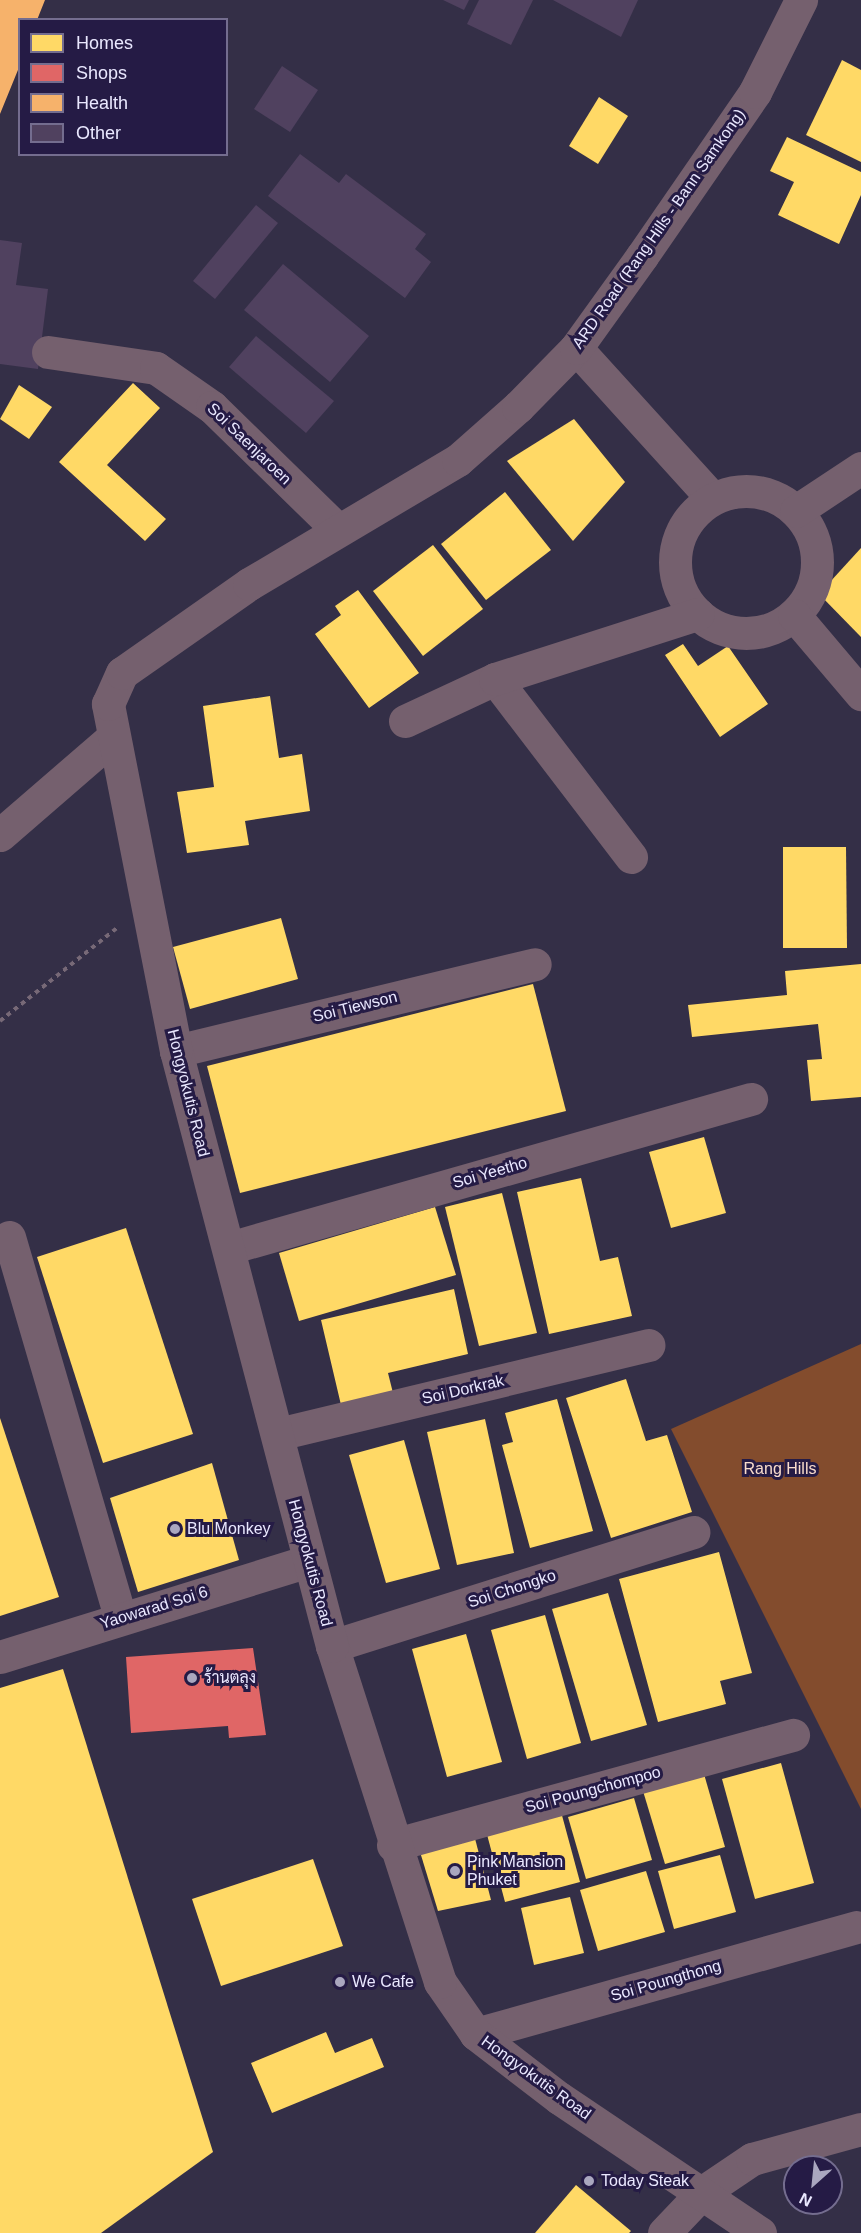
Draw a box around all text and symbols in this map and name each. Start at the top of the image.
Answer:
legend [18,18,228,156]
text: Homes [76,33,133,53]
text: Shops [76,63,127,83]
text: Health [76,93,128,113]
street label: ARD Road (Rang Hills - Bann Samkong) [569,105,749,353]
text: Other [76,123,121,143]
street label: Soi Saenjaroen [203,399,295,489]
street label: Soi Tiewson [311,987,399,1027]
street label: Hongyokutis Road [163,1027,213,1159]
street label: Soi Yeetho [450,1153,530,1193]
street label: Soi Dorkrak [420,1371,506,1409]
park label: Rang Hills [744,1459,816,1479]
street label: Hongyokutis Road [284,1497,336,1629]
place label: Blu Monkey [187,1519,271,1539]
marker: Blu Monkey [168,1522,182,1536]
street label: Soi Chongko [465,1566,559,1612]
street label: Yaowarad Soi 6 [98,1582,210,1634]
place label: ร้านตลุง [204,1668,256,1688]
marker: ร้านตลุง [185,1671,199,1685]
street label: Soi Poungchompoo [523,1763,663,1817]
place label: Pink Mansion Phuket [467,1852,563,1890]
marker: Pink Mansion Phuket [448,1864,462,1878]
street label: Soi Poungthong [609,1956,723,2006]
place label: We Cafe [352,1972,414,1992]
marker: We Cafe [333,1975,347,1989]
street label: Hongyokutis Road [477,2032,595,2124]
north arrow [783,2155,843,2215]
place label: Today Steak [601,2171,689,2191]
marker: Today Steak [582,2174,596,2188]
text: N [796,2190,815,2210]

